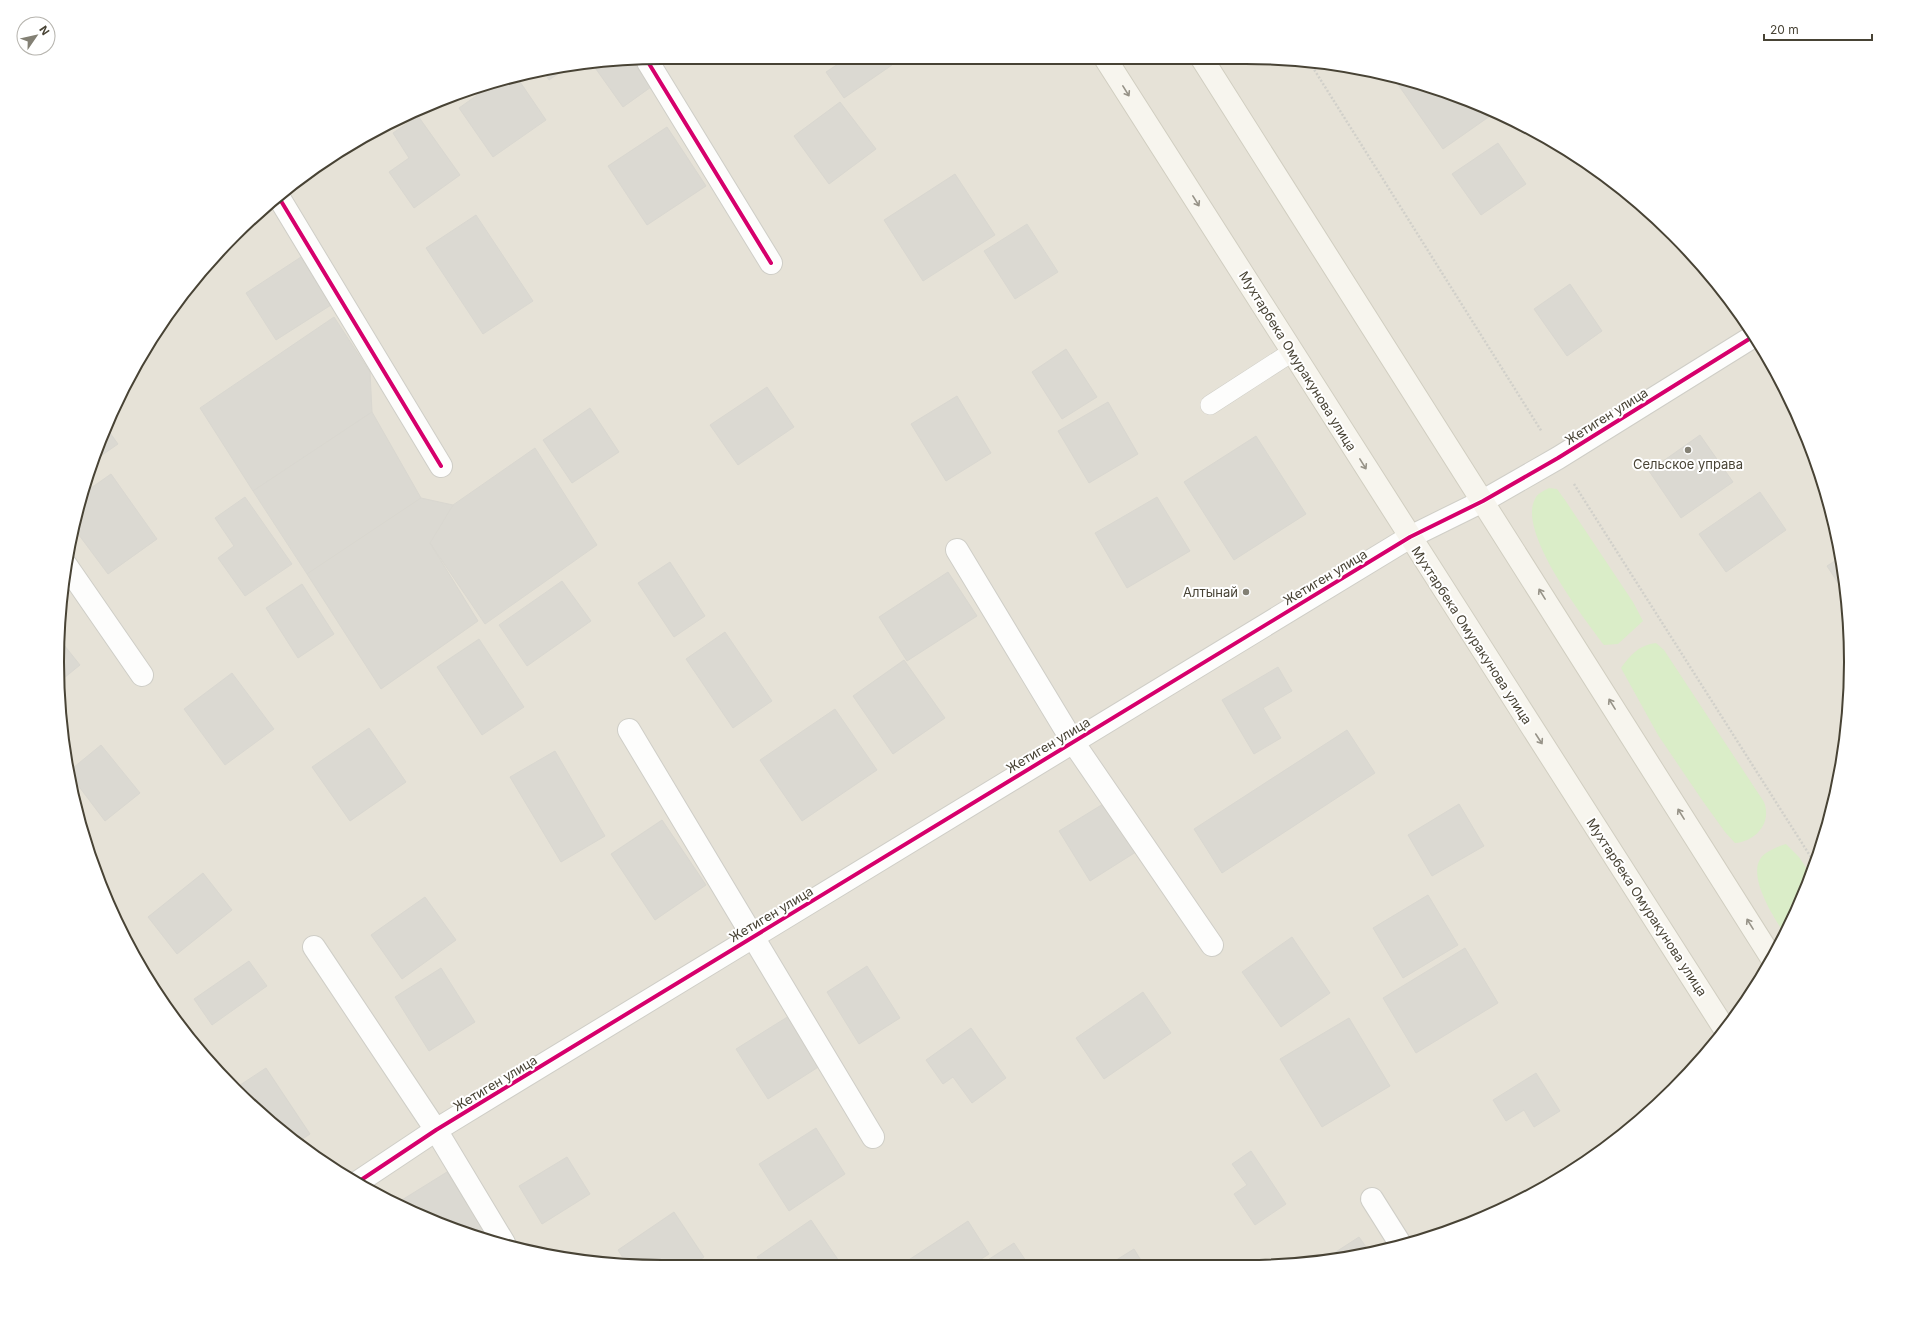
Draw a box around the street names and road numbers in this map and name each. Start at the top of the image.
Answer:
street label: Мухтарбека Омуракунова улица [1236,268,1360,454]
street label: Жетиген улица [1561,384,1651,448]
street label: Мухтарбека Омуракунова улица [1408,543,1536,727]
street label: Жетиген улица [1280,546,1370,608]
street label: Жетиген улица [1003,714,1093,776]
street label: Мухтарбека Омуракунова улица [1583,815,1711,999]
street label: Жетиген улица [726,883,816,945]
street label: Жетиген улица [450,1052,540,1114]

